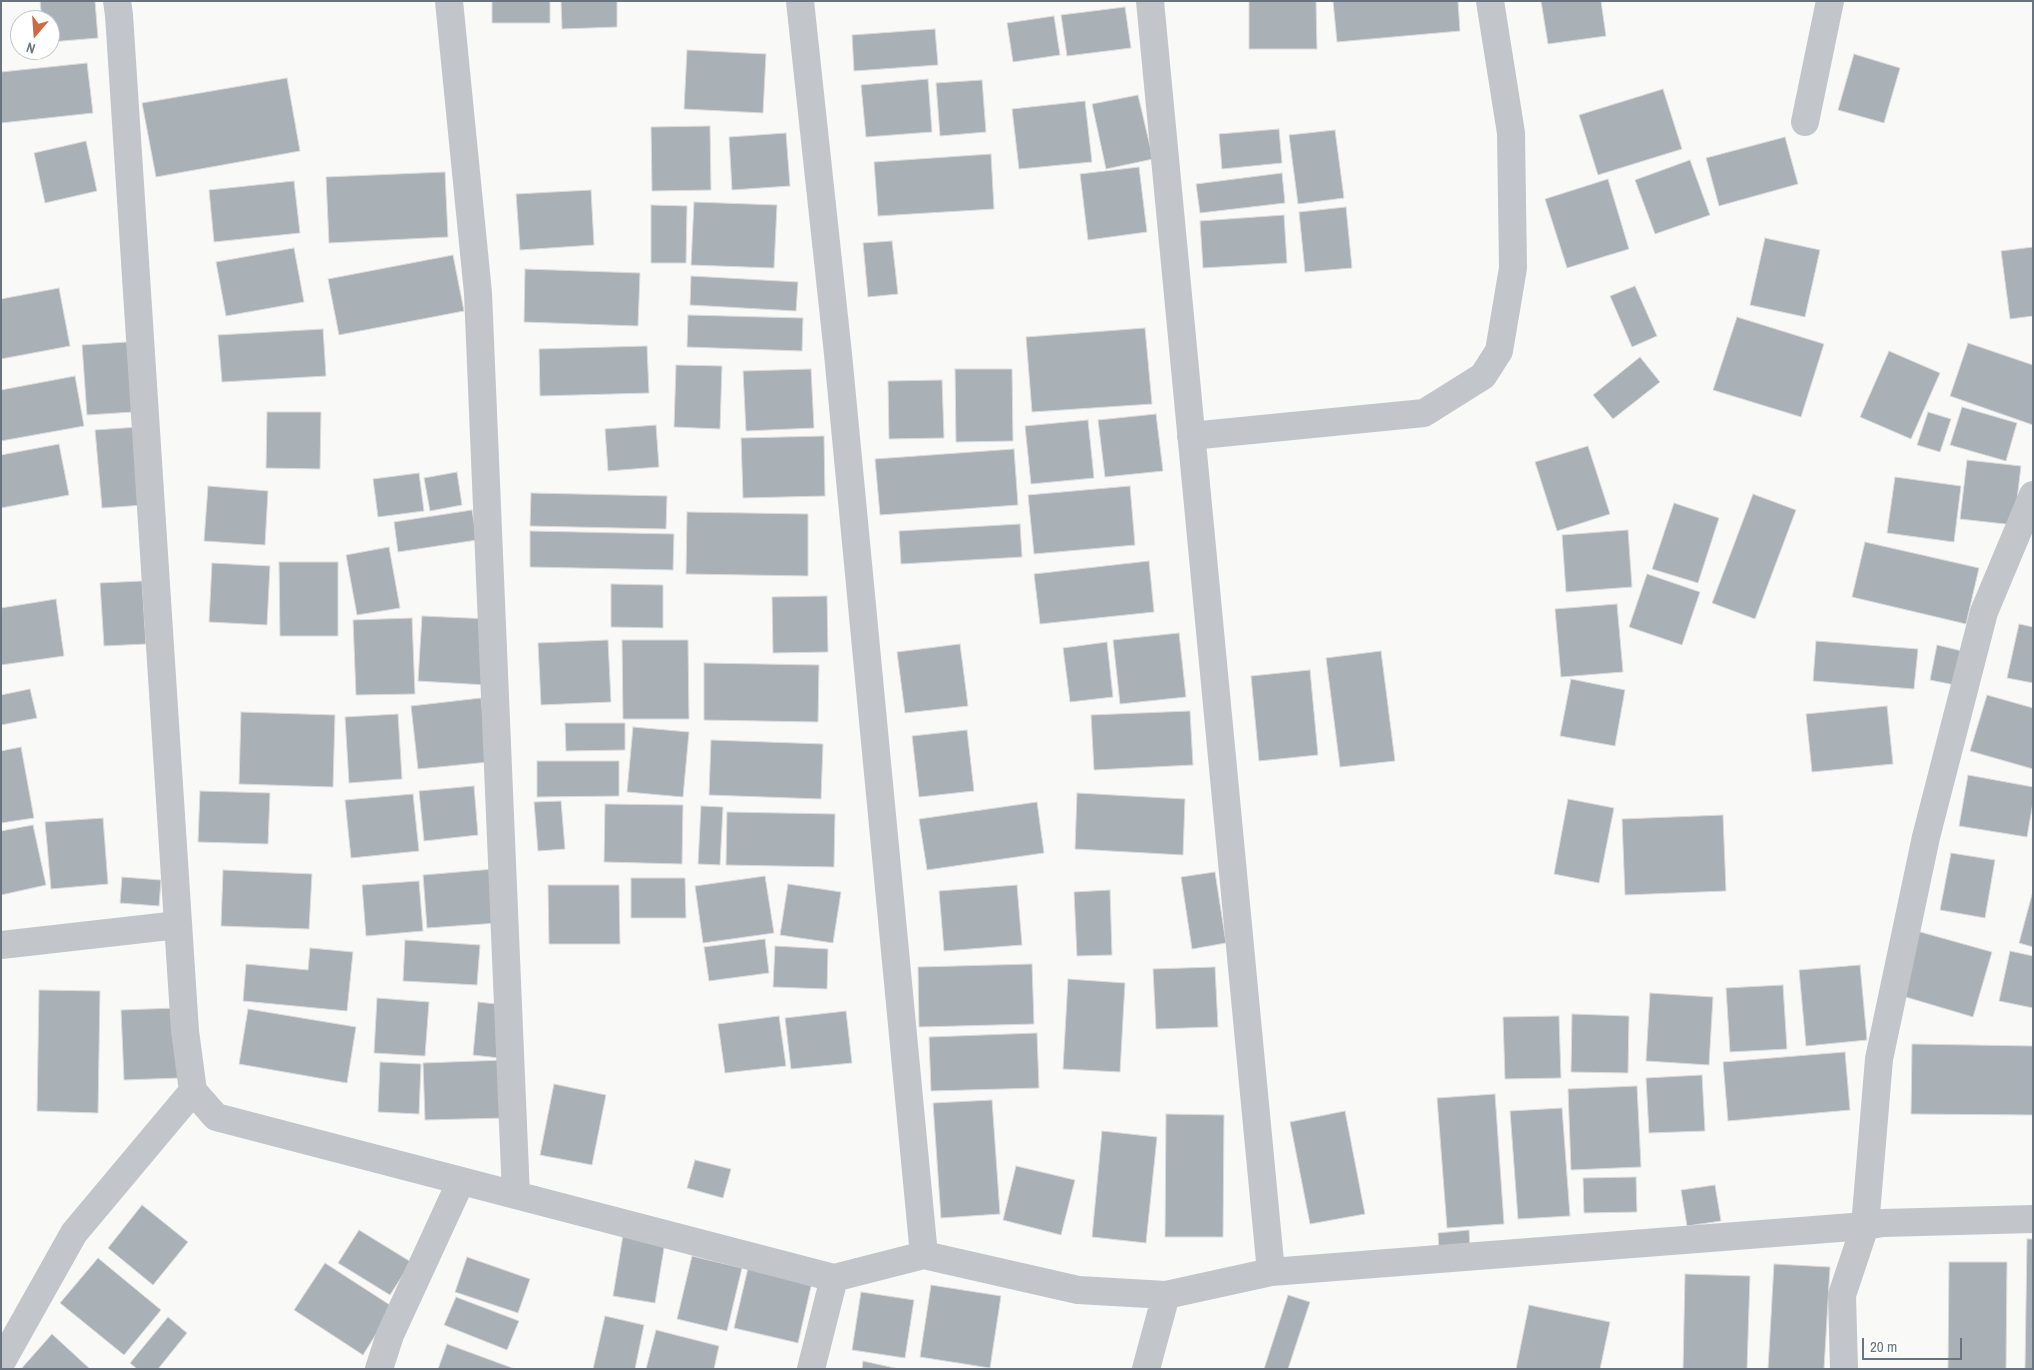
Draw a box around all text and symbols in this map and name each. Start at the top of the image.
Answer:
north arrow [10,10,60,60]
text: N [24,38,37,58]
scale bar [1864,1328,1964,1360]
text: 20 m [1870,1336,1897,1357]

